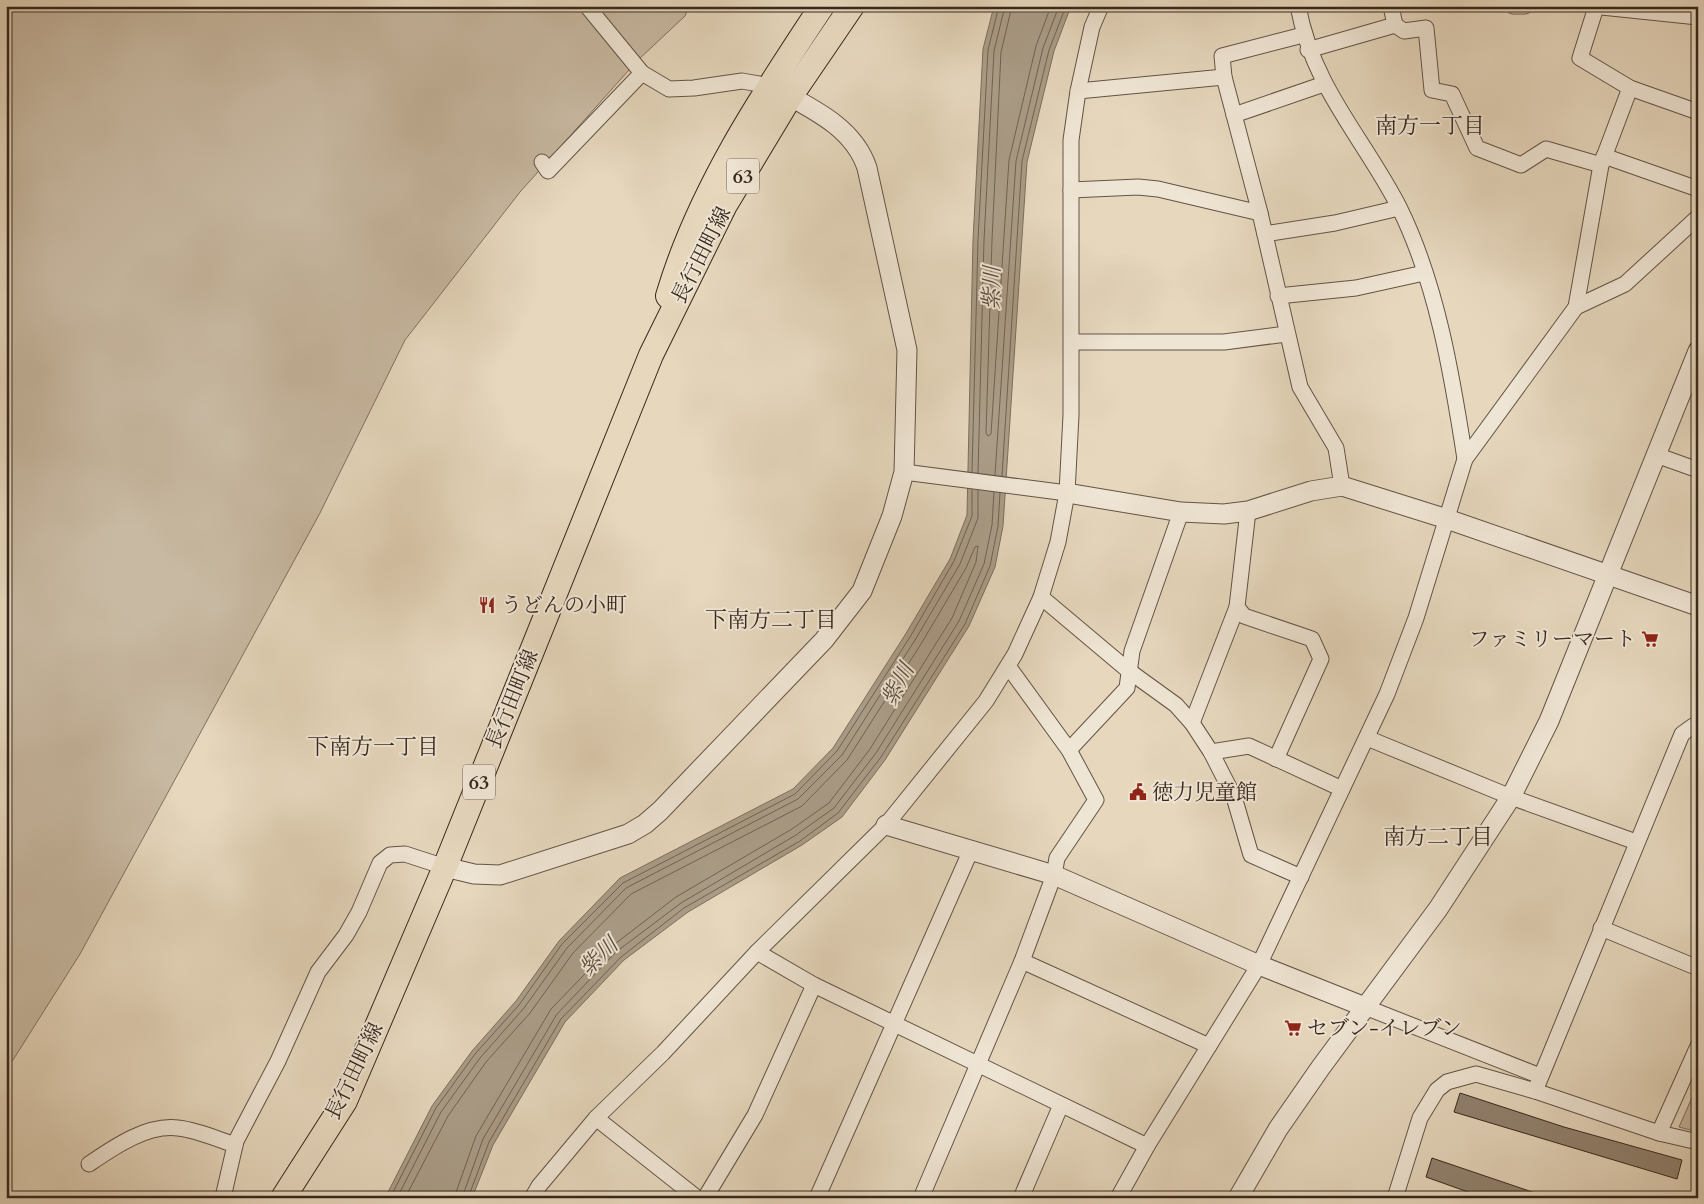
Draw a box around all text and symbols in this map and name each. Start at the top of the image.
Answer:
district label: 南方一丁目 [1375,111,1485,141]
road number: 63 [727,158,759,194]
street label: 長行田町線 [665,202,738,309]
water label: 紫川 [977,264,1007,310]
place label: うどんの小町 [501,591,627,620]
restaurant icon: うどんの小町 [477,595,497,615]
district label: 下南方二丁目 [705,605,837,635]
place label: ファミリーマート [1468,625,1636,654]
supermarket icon: ファミリーマート [1640,629,1660,649]
street label: 長行田町線 [479,645,546,753]
water label: 紫川 [874,656,922,711]
district label: 下南方一丁目 [307,732,439,762]
road number: 63 [463,764,495,800]
place label: 徳力児童館 [1152,778,1257,807]
public building icon: 徳力児童館 [1128,782,1148,802]
district label: 南方二丁目 [1383,822,1493,852]
water label: 紫川 [572,929,626,983]
place label: セブン-イレブン [1307,1014,1462,1043]
street label: 長行田町線 [318,1018,390,1125]
supermarket icon: セブン-イレブン [1283,1018,1303,1038]

